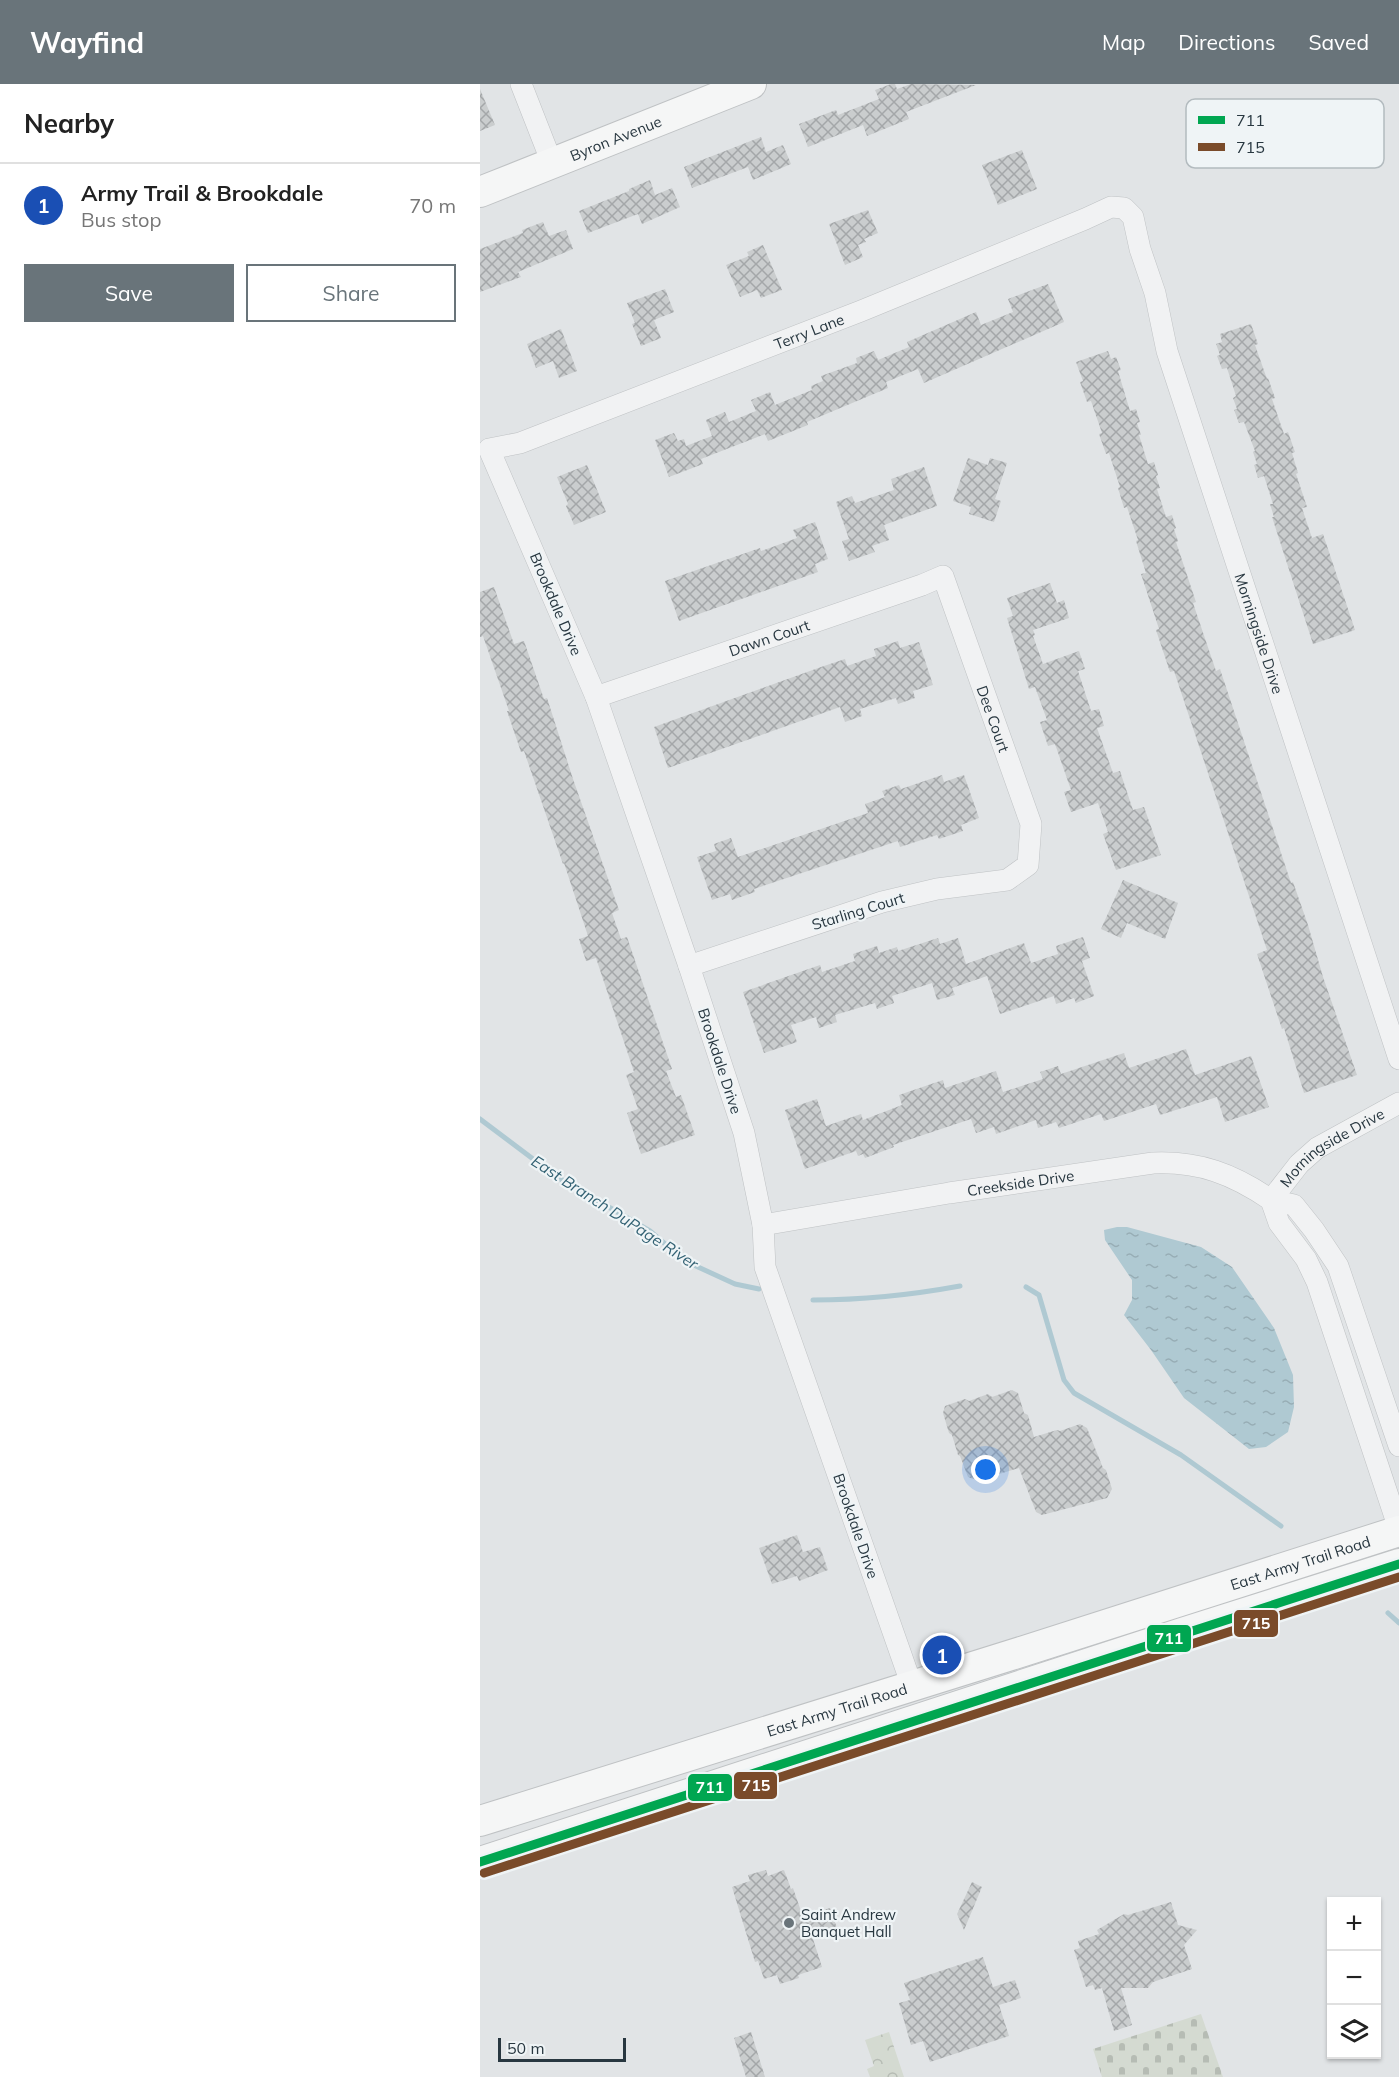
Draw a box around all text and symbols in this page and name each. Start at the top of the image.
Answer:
text: Wayfind [30,25,144,60]
text: Map [1102,29,1145,55]
text: Directions [1178,29,1275,55]
text: Saved [1308,29,1369,55]
legend [1186,99,1384,168]
text: Nearby [24,107,114,140]
text: 711 [1236,110,1265,130]
street label: Byron Avenue [567,111,664,165]
text: 715 [1236,137,1265,157]
text: Army Trail & Brookdale [81,179,323,207]
text: 1 [38,193,50,218]
text: 70 m [409,193,456,218]
text: Bus stop [81,207,161,232]
button: Save [24,264,234,322]
button: Share [246,264,456,322]
street label: Terry Lane [771,309,847,353]
street label: Brookdale Drive [526,550,586,658]
street label: Morningside Drive [1231,571,1288,696]
street label: Dawn Court [726,615,812,660]
street label: Dee Court [973,683,1014,755]
street label: Starling Court [809,888,907,934]
street label: Brookdale Drive [694,1006,746,1116]
street label: Morningside Drive [1275,1104,1387,1191]
water label: East Branch DuPage River [528,1151,703,1274]
street label: Creekside Drive [966,1165,1075,1200]
your location [971,1455,1000,1484]
street label: Brookdale Drive [829,1471,883,1581]
street label: East Army Trail Road [1228,1531,1373,1594]
line badge: 715 [1233,1609,1279,1638]
text: 715 [1242,1613,1271,1633]
line badge: 711 [1146,1624,1192,1653]
text: 711 [1155,1628,1183,1648]
pin: 1 [922,1632,962,1678]
street label: East Army Trail Road [764,1679,909,1740]
line badge: 715 [733,1771,778,1800]
line badge: 711 [687,1773,733,1802]
text: 715 [742,1775,771,1795]
text: 711 [696,1777,724,1797]
map controls [1327,1897,1381,2059]
button: + [1327,1897,1381,1951]
place label: Saint Andrew Banquet Hall [801,1905,896,1941]
marker: Saint Andrew Banquet Hall [782,1916,796,1930]
button: − [1327,1951,1381,2005]
button: layers [1327,2005,1381,2059]
scale bar [498,2035,626,2062]
text: 50 m [507,2038,544,2058]

